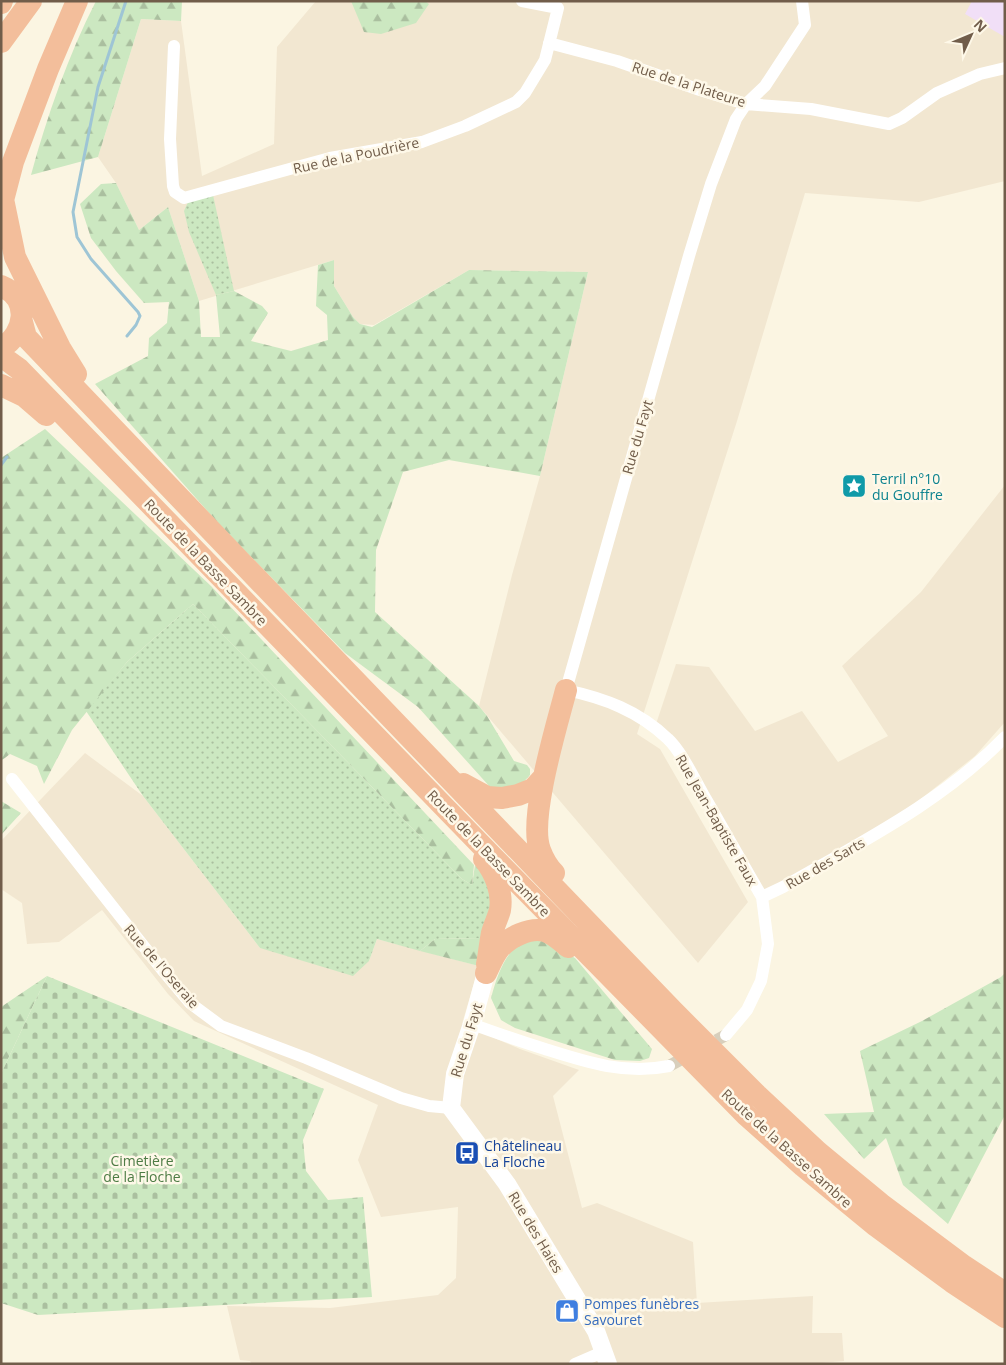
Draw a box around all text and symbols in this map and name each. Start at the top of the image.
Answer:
north arrow [946,10,996,60]
text: N [970,15,992,36]
street label: Rue de la Plateure [630,57,748,111]
street label: Rue de la Poudrière [291,132,421,178]
street label: Rue du Fayt [617,398,657,476]
place label: Terril n°10 du Gouffre [872,469,943,504]
place icon: Terril n°10 du Gouffre [841,473,867,499]
street label: Route de la Basse Sambre [140,494,272,630]
street label: Rue Jean-Baptiste Faux [671,751,763,890]
street label: Route de la Basse Sambre [423,785,555,921]
street label: Rue des Sarts [782,833,868,893]
street label: Rue de l'Oseraie [120,920,204,1012]
street label: Rue du Fayt [446,1001,486,1079]
street label: Route de la Basse Sambre [718,1084,856,1212]
place label: Châtelineau La Floche [484,1136,562,1171]
bus stop icon: Châtelineau La Floche [454,1140,480,1166]
park label: Cimetière de la Floche [103,1151,181,1186]
street label: Rue des Haies [504,1188,568,1276]
place label: Pompes funèbres Savouret [584,1294,699,1329]
shop icon: Pompes funèbres Savouret [554,1298,580,1324]

